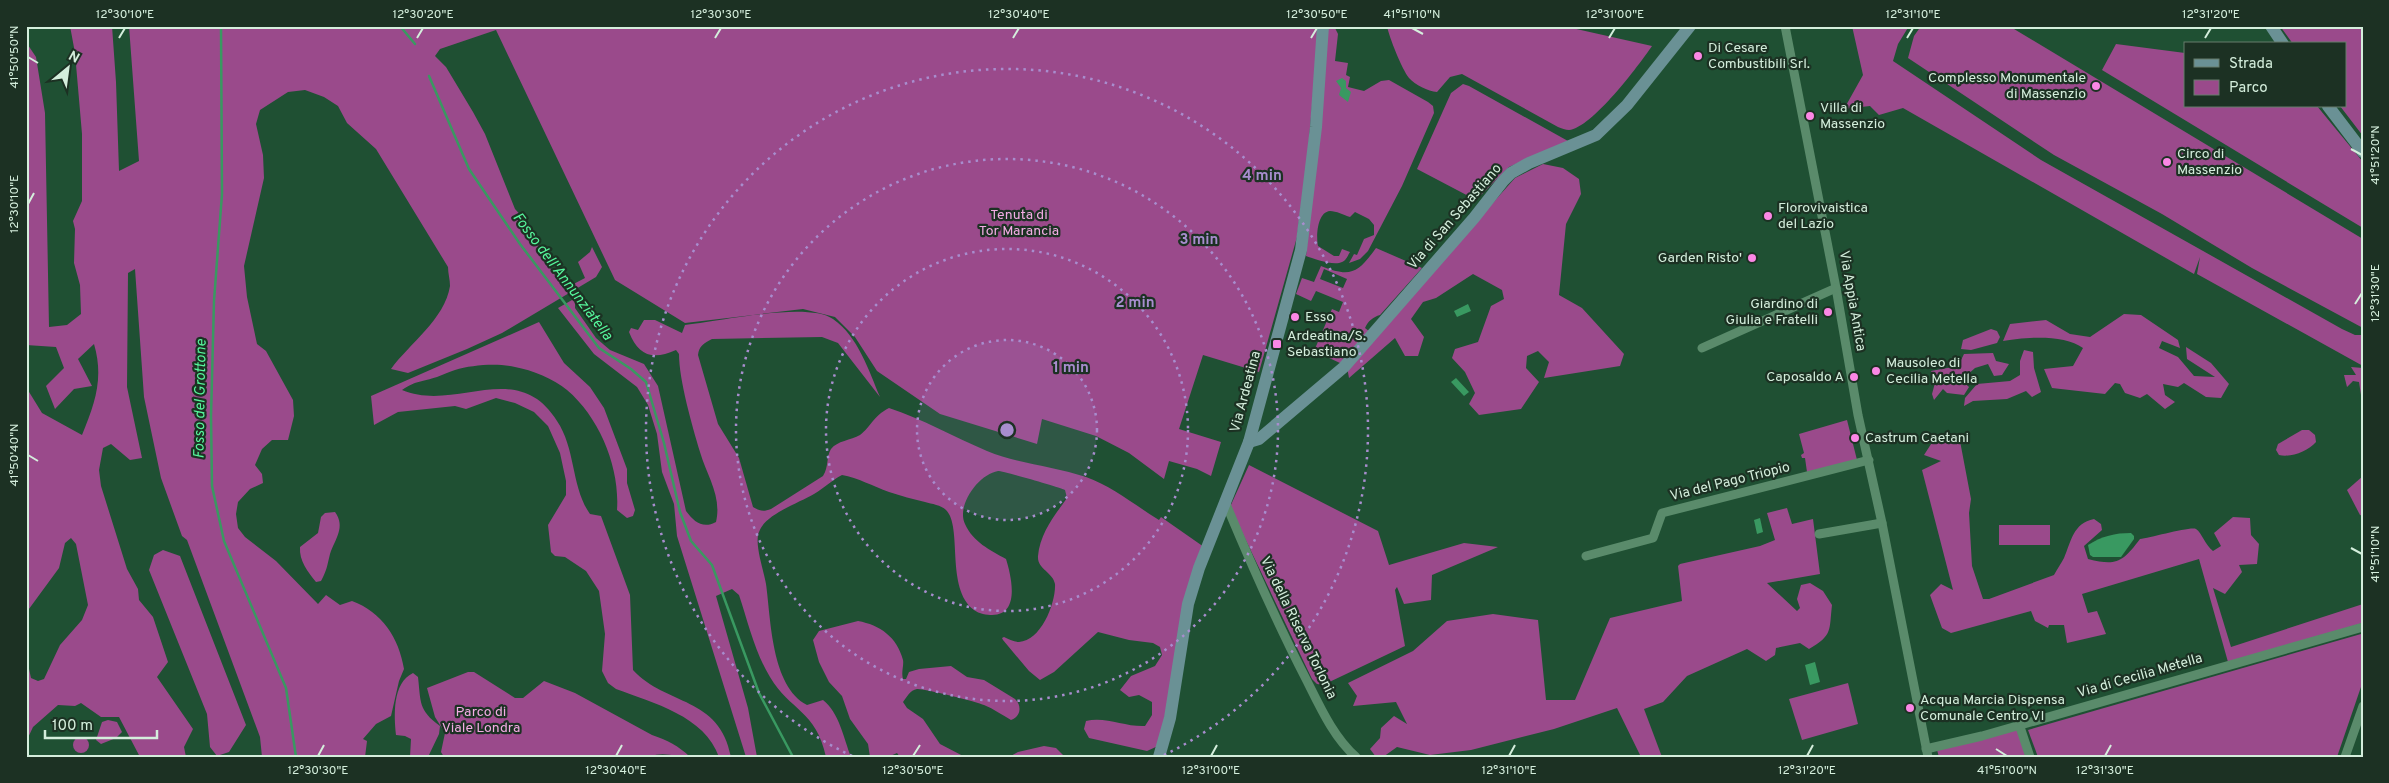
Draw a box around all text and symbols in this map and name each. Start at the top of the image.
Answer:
text: 12°30'10"E [96,7,154,23]
text: 12°30'20"E [392,7,454,23]
text: 12°30'30"E [691,7,751,23]
text: 12°30'40"E [988,7,1050,23]
text: 12°30'50"E [1286,7,1348,23]
text: 41°51'10"N [1384,7,1440,23]
text: 12°31'00"E [1586,7,1644,23]
text: 12°31'10"E [1885,7,1941,23]
text: 12°31'20"E [2182,7,2240,23]
text: 41°50'50"N [7,25,23,89]
place label: Di Cesare Combustibili Srl. [1708,40,1810,73]
north arrow [42,42,92,92]
legend [2184,42,2346,108]
text: N [65,48,82,68]
marker: Di Cesare Combustibili Srl. [1692,50,1704,62]
text: Strada [2229,55,2273,74]
place label: Complesso Monumentale di Massenzio [1928,70,2086,103]
text: Parco [2229,79,2268,98]
marker: Complesso Monumentale di Massenzio [2090,80,2102,92]
place label: Villa di Massenzio [1820,100,1885,133]
marker: Villa di Massenzio [1804,110,1816,122]
text: 41°51'20"N [2368,125,2384,185]
place label: Circo di Massenzio [2177,146,2242,179]
marker: Circo di Massenzio [2161,156,2173,168]
street label: Via di San Sebastiano [1404,160,1506,273]
text: 4 min [1242,167,1282,186]
text: 12°30'10"E [7,175,23,233]
place label: Florovivaistica del Lazio [1778,200,1868,233]
park label: Tenuta di Tor Marancia [979,207,1059,240]
water label: Fosso dell'Annunziatella [508,209,617,345]
marker: Florovivaistica del Lazio [1762,210,1774,222]
text: 3 min [1179,231,1219,250]
street label: Via Appia Antica [1835,249,1869,353]
place label: Garden Risto' [1658,250,1742,267]
marker: Garden Risto' [1746,252,1758,264]
text: 12°31'30"E [2368,264,2384,322]
text: 2 min [1115,294,1155,313]
place label: Giardino di Giulia e Fratelli [1726,296,1818,329]
marker: Giardino di Giulia e Fratelli [1822,306,1834,318]
place label: Esso [1305,309,1334,326]
marker: Esso [1289,311,1301,323]
place label: Ardeatina/S. Sebastiano [1287,328,1366,361]
marker: Ardeatina/S. Sebastiano [1271,338,1283,350]
water label: Fosso del Grottone [190,339,212,459]
street label: Via Ardeatina [1227,349,1265,435]
place label: Mausoleo di Cecilia Metella [1886,355,1977,388]
text: 1 min [1053,359,1089,378]
marker: Mausoleo di Cecilia Metella [1870,365,1882,377]
place label: Caposaldo A [1766,369,1844,386]
marker: Caposaldo A [1848,371,1860,383]
centre of rings [998,421,1016,439]
text: 41°50'40"N [7,423,23,487]
place label: Castrum Caetani [1865,430,1969,447]
marker: Castrum Caetani [1849,432,1861,444]
street label: Via del Pago Triopio [1668,459,1792,505]
text: 41°51'10"N [2368,526,2384,582]
street label: Via della Riserva Torlonia [1256,554,1340,702]
street label: Via di Cecilia Metella [2075,650,2205,702]
place label: Acqua Marcia Dispensa Comunale Centro VI [1920,692,2065,725]
marker: Acqua Marcia Dispensa Comunale Centro VI [1904,702,1916,714]
park label: Parco di Viale Londra [442,704,520,737]
scale bar [45,708,158,740]
text: 100 m [52,717,93,736]
text: 12°30'30"E [288,763,348,779]
text: 12°30'40"E [585,763,647,779]
text: 12°30'50"E [882,763,944,779]
text: 12°31'00"E [1182,763,1240,779]
text: 12°31'10"E [1481,763,1537,779]
text: 12°31'20"E [1778,763,1836,779]
text: 41°51'00"N [1977,763,2037,779]
text: 12°31'30"E [2076,763,2134,779]

